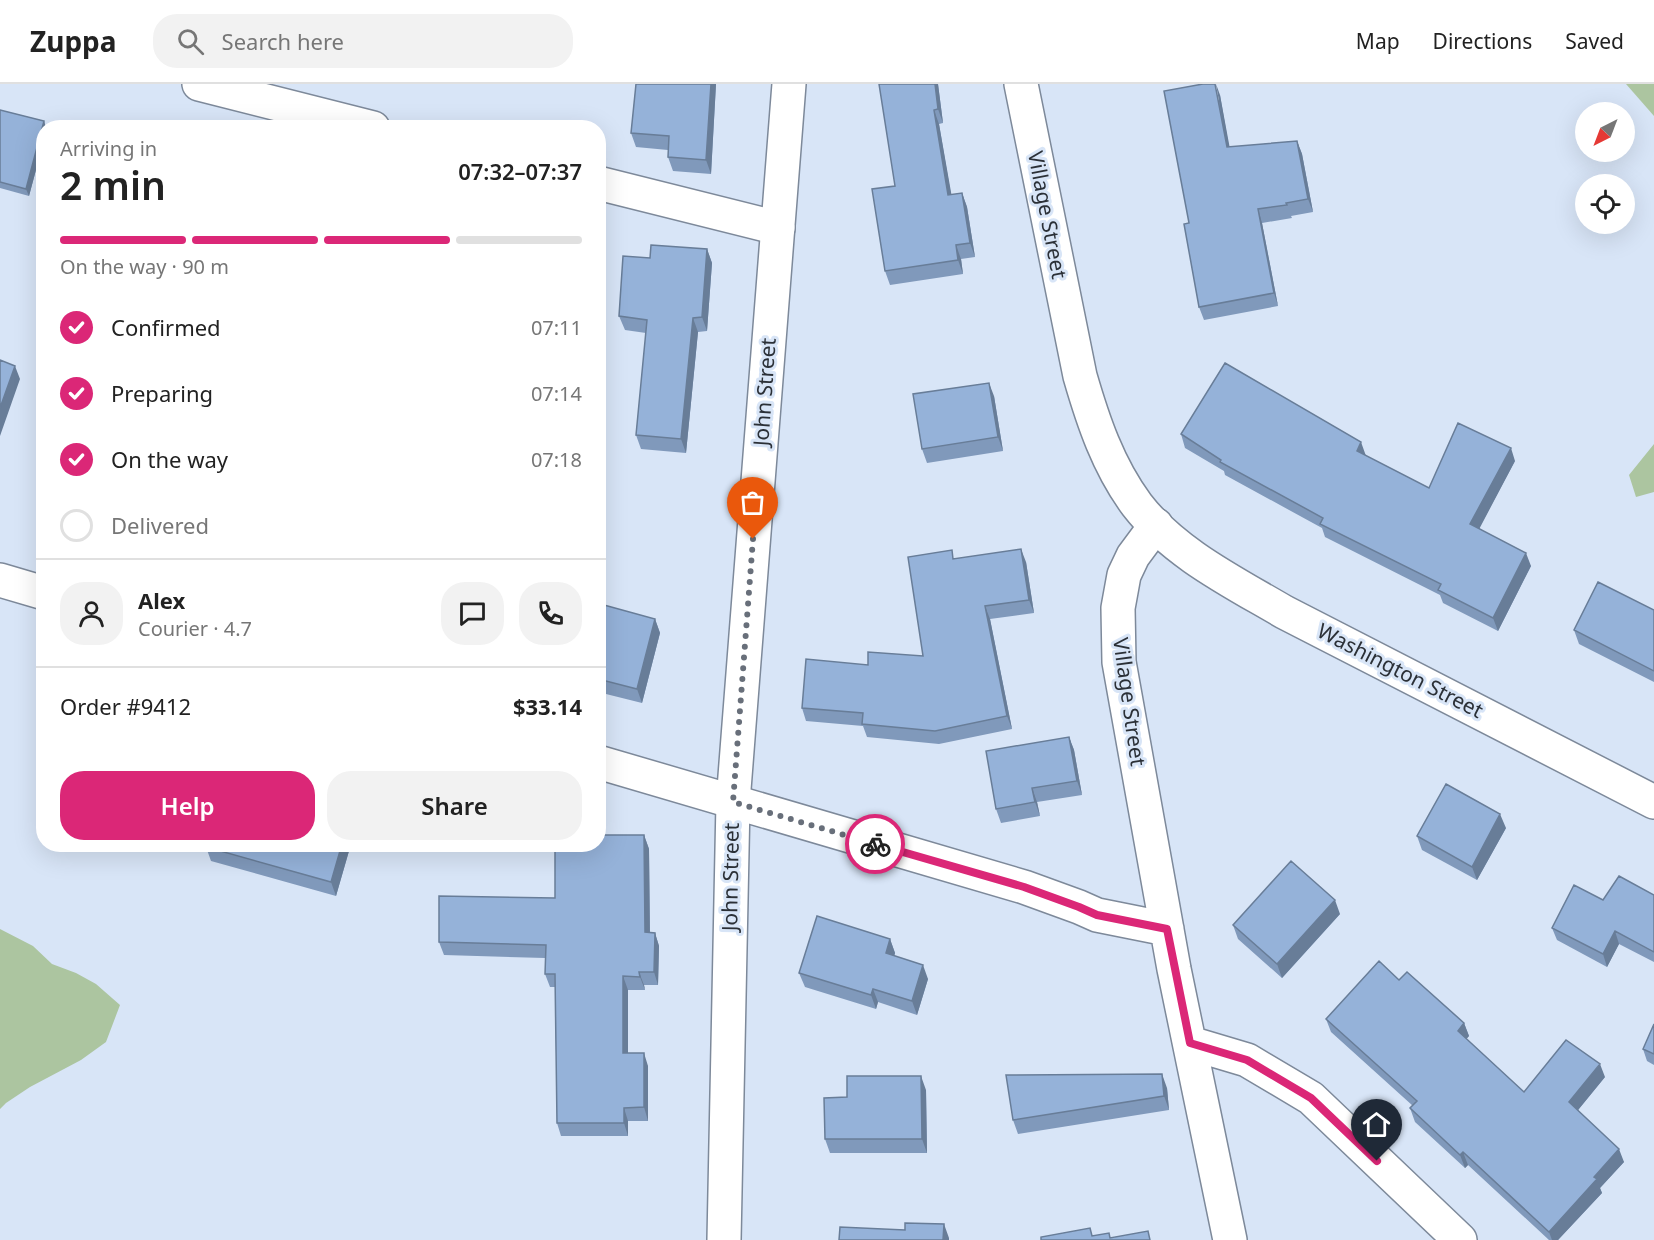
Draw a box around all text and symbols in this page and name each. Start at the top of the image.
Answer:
search box [153,14,573,68]
text: Zuppa [30,22,117,60]
icon: search [174,25,207,58]
text: Search here [222,26,344,56]
text: Map [1356,27,1400,55]
text: Directions [1433,27,1532,55]
text: Saved [1565,27,1624,55]
north arrow [1575,102,1635,162]
map controls [1575,102,1635,234]
text: Arriving in [60,135,157,162]
street label: Village Street [1022,149,1074,281]
text: 07:32–07:37 [458,156,582,186]
text: 2 min [60,158,166,211]
button: locate [1575,174,1635,234]
text: On the way · 90 m [60,253,229,280]
icon: check [60,311,93,344]
text: Confirmed [111,312,221,342]
text: 07:11 [531,314,582,341]
street label: John Street [746,336,782,449]
icon: check [60,377,93,410]
text: Preparing [111,378,213,408]
text: 07:14 [531,380,582,407]
icon: check [60,443,93,476]
text: On the way [111,444,228,474]
text: 07:18 [531,446,582,473]
pin [727,477,778,539]
icon: bag [736,486,769,519]
text: Delivered [111,510,209,540]
button: person [60,582,123,645]
button: chat [441,582,504,645]
button: phone [519,582,582,645]
text: Alex [138,585,185,615]
text: Courier · 4.7 [138,615,252,642]
street label: Washington Street [1313,616,1489,724]
street label: Village Street [1107,636,1153,768]
text: Order #9412 [60,691,191,721]
text: $33.14 [513,691,582,721]
button: Help [60,771,315,840]
button: Share [327,771,582,840]
courier [845,814,905,874]
street label: John Street [715,822,745,933]
icon: bike [859,828,892,861]
pin [1351,1099,1402,1161]
icon: home [1360,1108,1393,1141]

